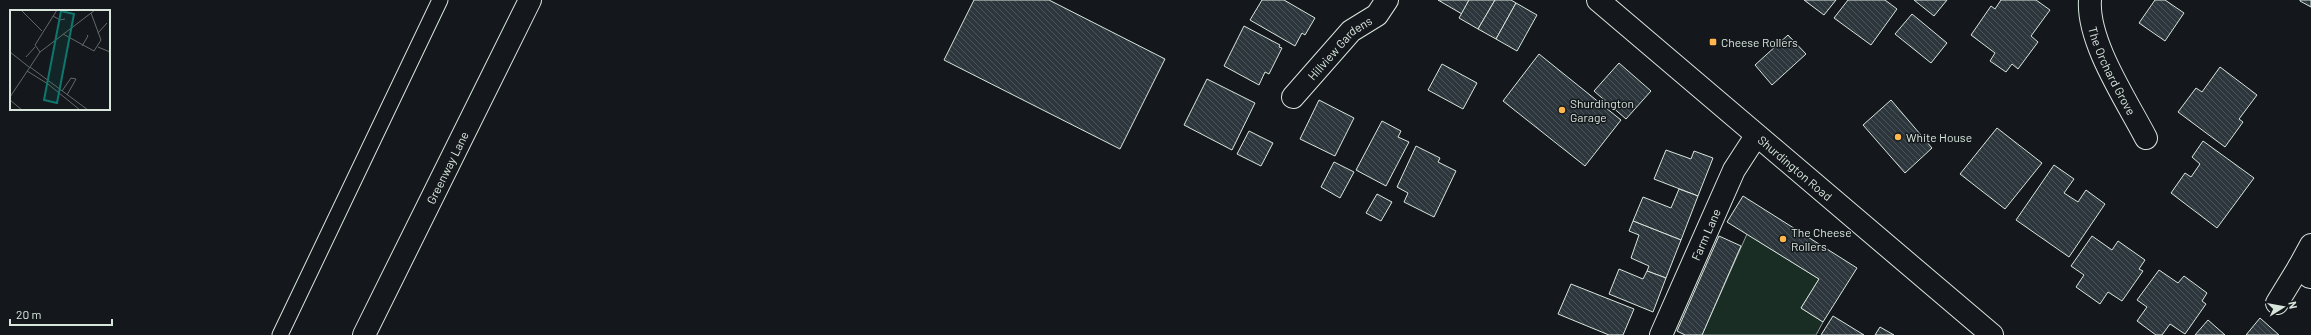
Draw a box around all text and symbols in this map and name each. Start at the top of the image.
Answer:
inset map [10,10,110,110]
street label: Hillview Gardens [1304,13,1374,83]
street label: The Orchard Grove [2086,25,2139,117]
place label: Cheese Rollers [1721,35,1798,49]
marker: Cheese Rollers [1708,37,1718,47]
place label: Shurdington Garage [1570,96,1634,124]
marker: Shurdington Garage [1557,105,1567,115]
street label: Greenway Lane [423,129,471,206]
place label: White House [1906,130,1972,144]
street label: Shurdington Road [1755,132,1835,203]
marker: White House [1893,132,1903,142]
street label: Farm Lane [1688,206,1723,262]
place label: The Cheese Rollers [1791,225,1852,253]
marker: The Cheese Rollers [1778,234,1788,244]
north arrow [2263,287,2303,327]
text: N [2286,300,2300,310]
scale bar [10,301,112,327]
text: 20 m [16,307,42,321]

